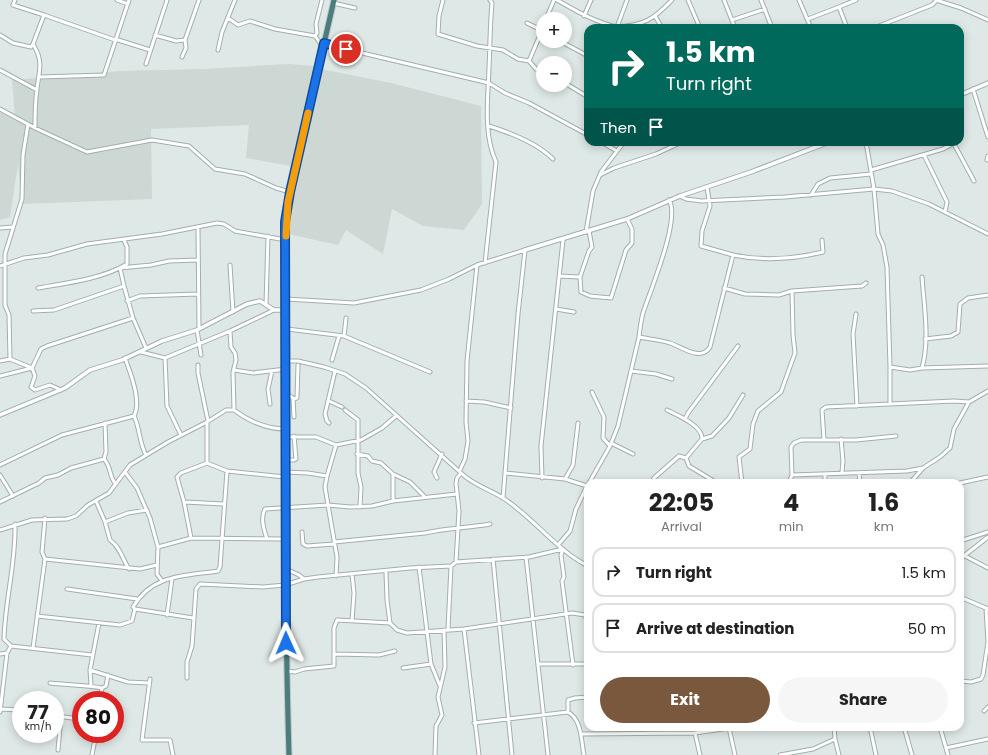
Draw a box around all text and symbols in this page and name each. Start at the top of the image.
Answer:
map controls [536,12,572,92]
button: + [536,12,572,48]
pin [329,32,363,66]
text: 1.5 km [666,33,756,72]
icon: arrive [335,38,357,60]
icon: right [600,40,652,92]
button: − [536,56,572,92]
text: Turn right [666,71,752,96]
icon: arrive [645,116,667,138]
text: Then [600,117,637,138]
text: 22:05 [649,486,714,519]
text: 4 [783,486,799,519]
text: 1.6 [868,486,899,519]
text: Arrival [661,517,702,536]
text: min [779,517,804,536]
text: km [874,517,894,536]
icon: right [602,561,624,583]
text: Turn right [636,562,712,583]
text: 1.5 km [901,562,946,583]
icon: arrive [602,617,624,639]
text: Arrive at destination [636,618,794,639]
text: 50 m [908,618,946,639]
position arrow [265,622,307,664]
button: Exit [600,677,770,723]
button: Share [778,677,948,723]
speed limit sign: 80 [72,691,124,743]
text: 77 [27,698,49,726]
text: km/h [25,719,51,734]

